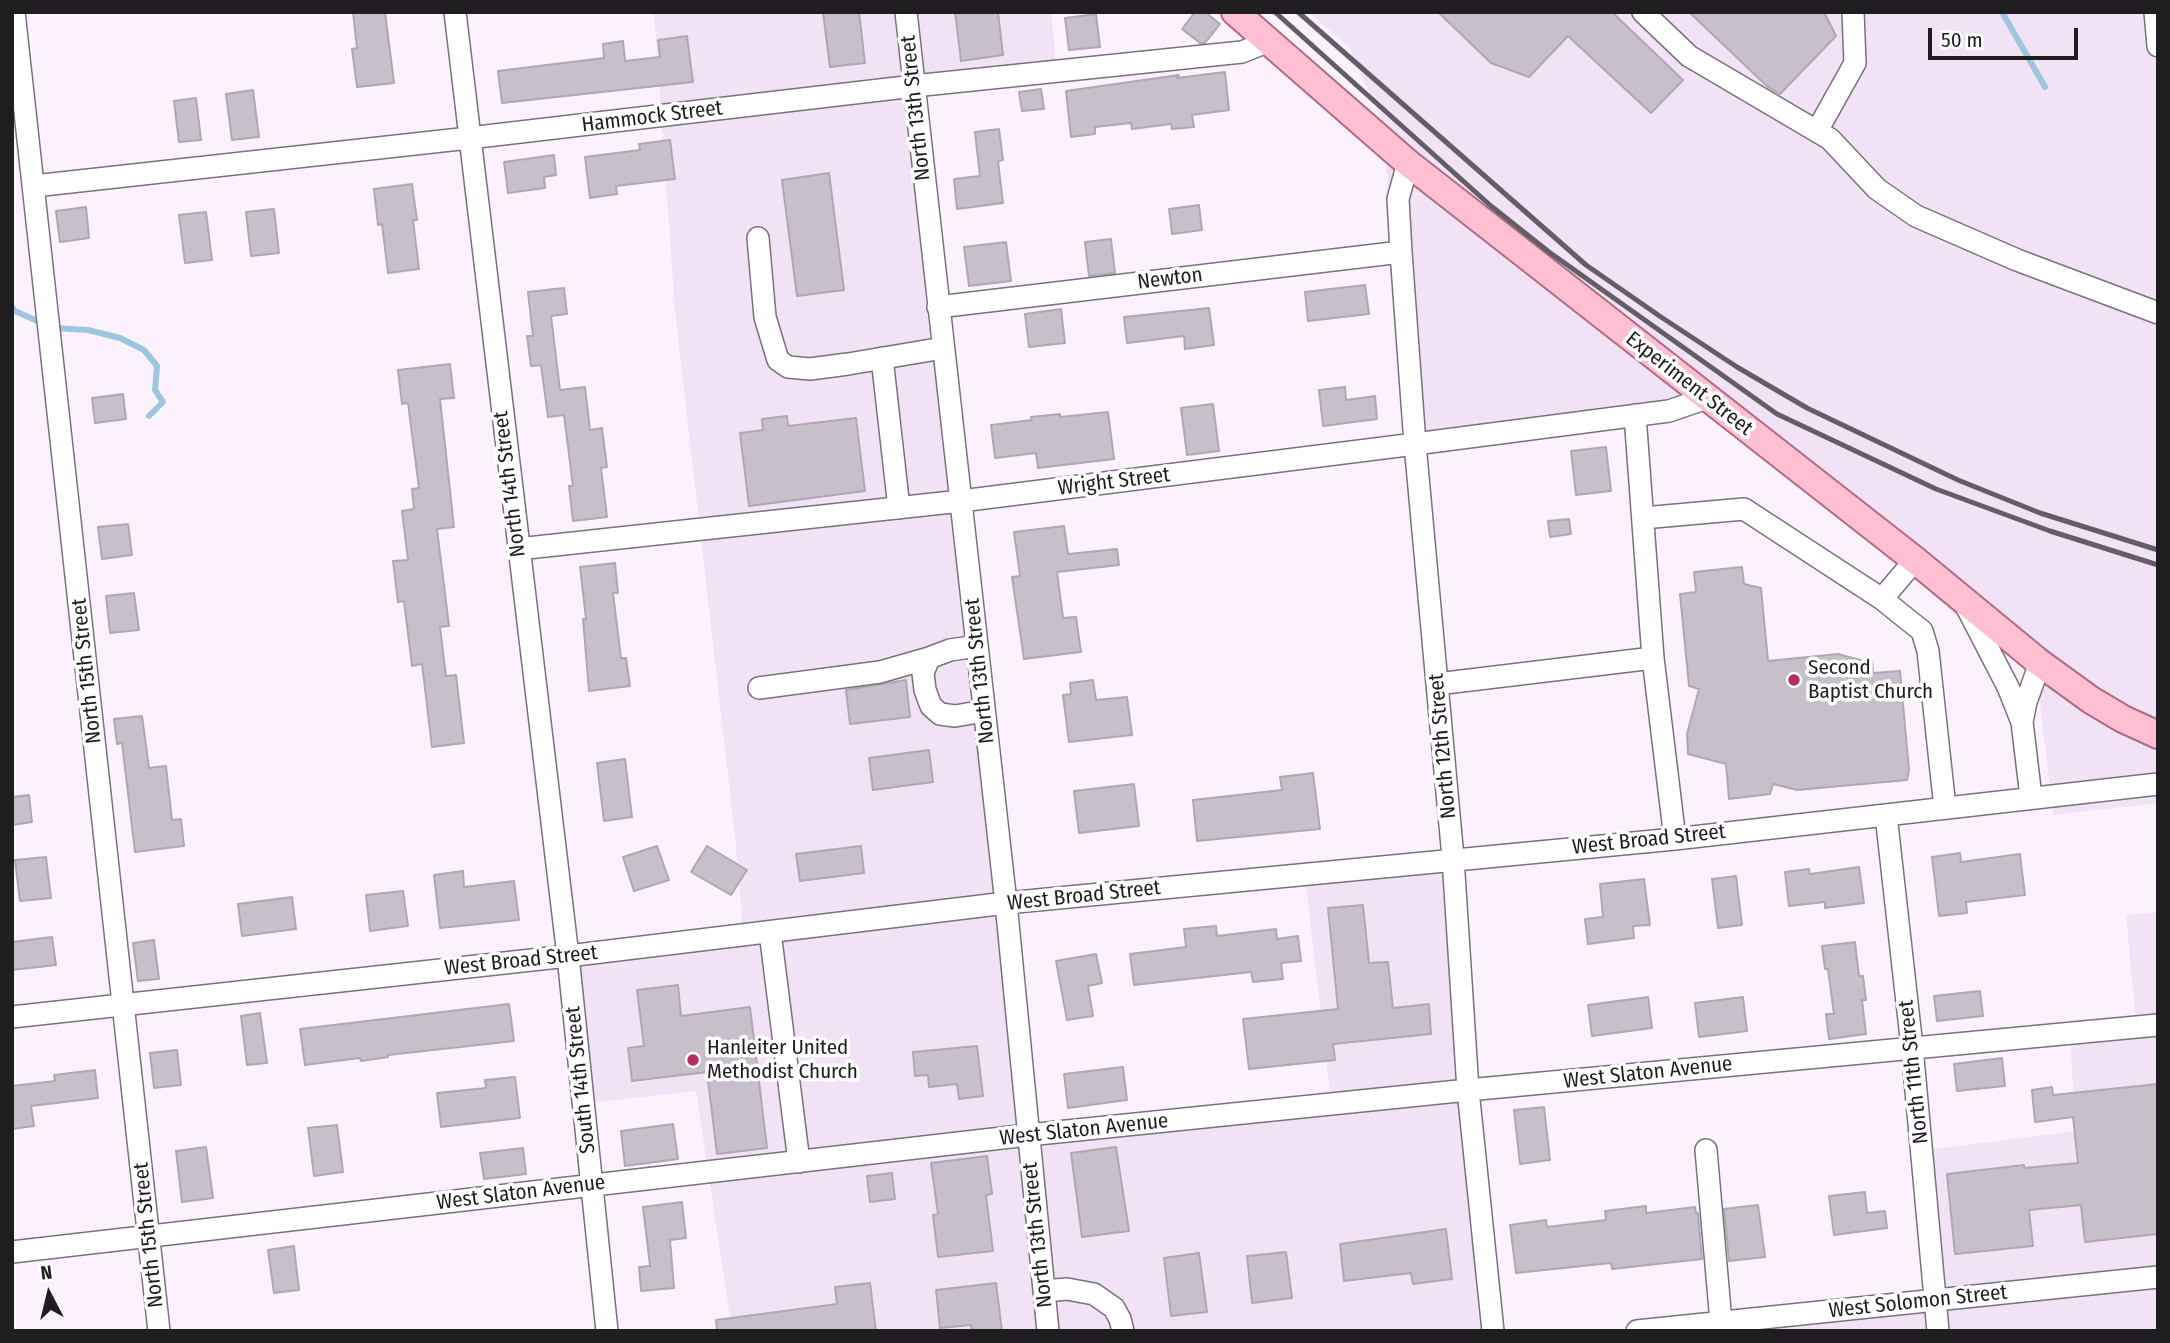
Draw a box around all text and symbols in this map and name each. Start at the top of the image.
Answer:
scale bar [1932,14,2082,58]
text: 50 m [1941,27,1983,53]
street label: North 13th Street [896,34,936,182]
street label: Hammock Street [580,96,724,138]
street label: Newton [1136,263,1204,295]
street label: Experiment Street [1620,327,1758,441]
street label: North 14th Street [489,410,531,558]
street label: Wright Street [1057,463,1171,501]
street label: North 15th Street [67,597,107,745]
street label: North 13th Street [960,597,1000,745]
place label: Second Baptist Church [1808,655,1933,705]
street label: North 12th Street [1424,672,1462,820]
marker: Second Baptist Church [1786,672,1802,688]
street label: West Broad Street [1571,819,1727,861]
street label: West Broad Street [1006,875,1162,917]
street label: West Broad Street [443,940,599,982]
street label: North 11th Street [1894,999,1934,1145]
street label: South 14th Street [561,1005,601,1155]
place label: Hanleiter United Methodist Church [707,1035,858,1085]
marker: Hanleiter United Methodist Church [685,1052,701,1068]
street label: West Slaton Avenue [1562,1052,1734,1094]
street label: West Slaton Avenue [998,1109,1170,1151]
street label: North 15th Street [129,1161,169,1309]
street label: North 13th Street [1018,1161,1058,1309]
street label: West Slaton Avenue [435,1170,607,1216]
north arrow [14,1259,84,1329]
text: N [39,1261,53,1285]
street label: West Solomon Street [1827,1280,2009,1324]

